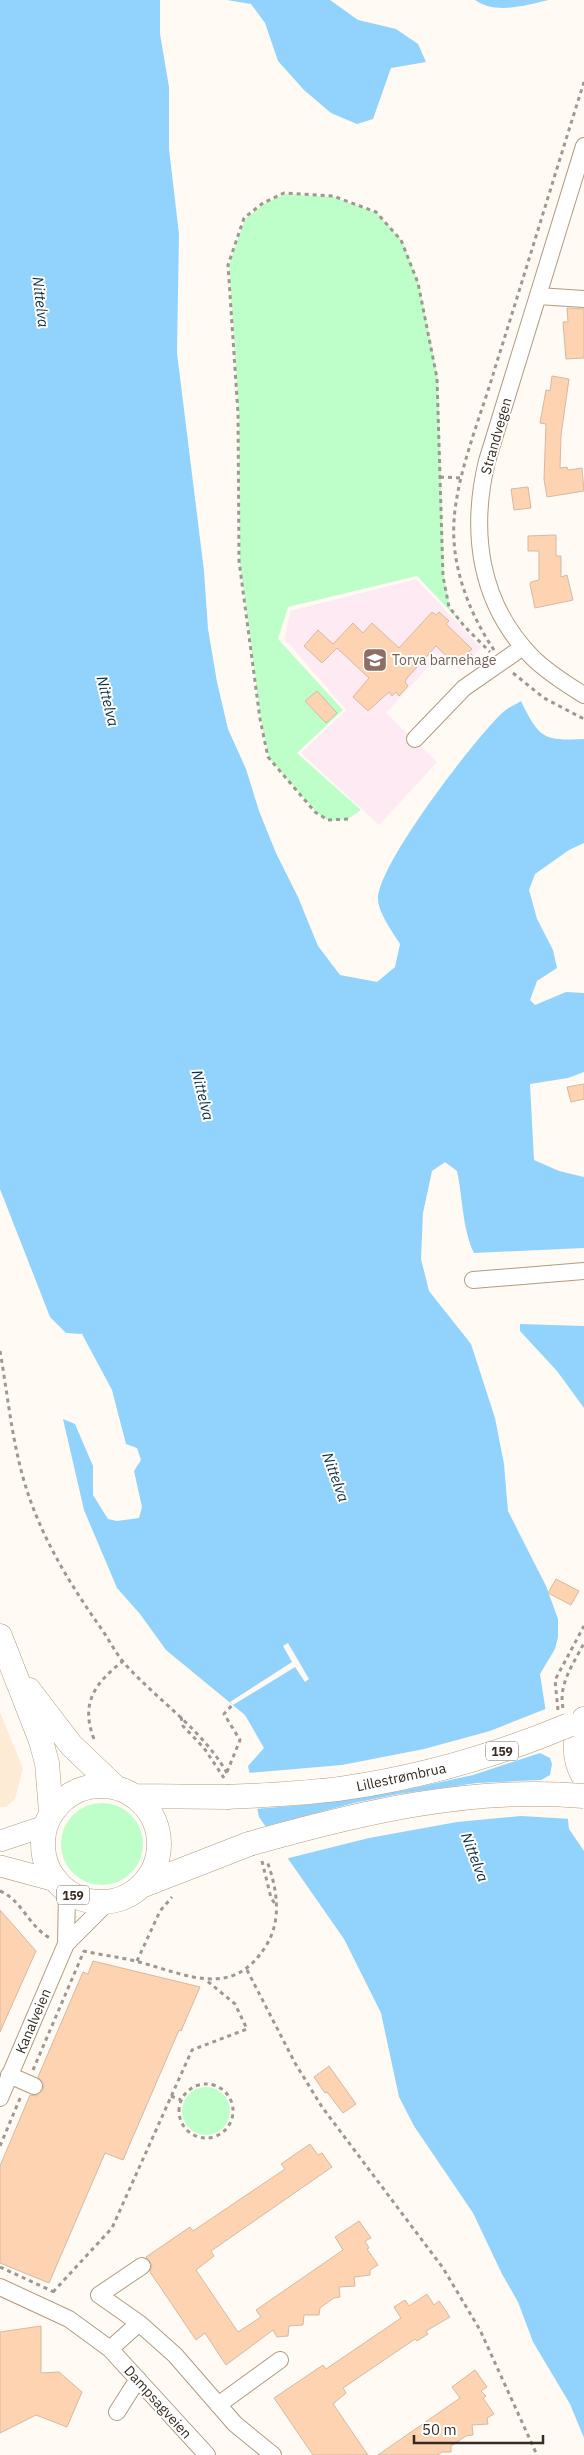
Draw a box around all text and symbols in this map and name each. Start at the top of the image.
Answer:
water label: Nittelva [28,275,54,329]
street label: Strandvegen [476,396,516,476]
school or university icon: Torva barnehage [362,647,388,673]
place label: Torva barnehage [392,651,497,669]
water label: Nittelva [93,674,123,728]
water label: Nittelva [188,1068,218,1122]
water label: Nittelva [318,1450,354,1504]
road number: 159 [486,1742,518,1760]
street label: Lillestrømbrua [354,1759,448,1795]
water label: Nittelva [457,1830,493,1884]
road number: 159 [57,1886,89,1904]
street label: Kanalveien [11,1986,55,2056]
street label: Dampsagveien [120,2362,196,2442]
scale bar [414,2412,543,2444]
text: 50 m [422,2420,457,2439]

